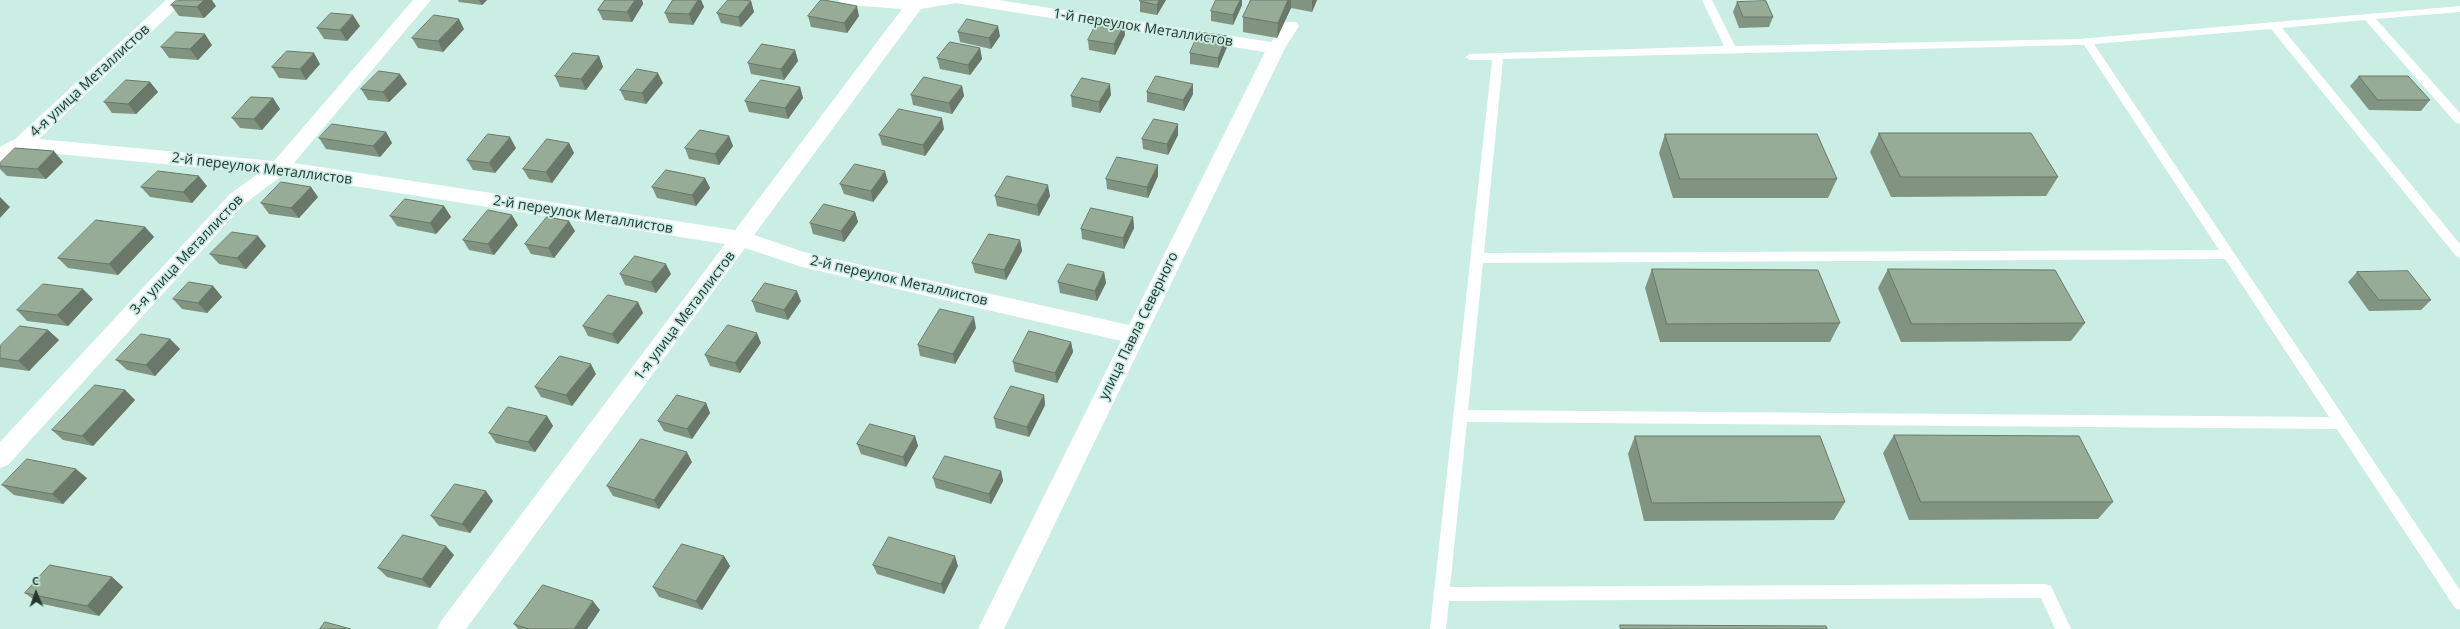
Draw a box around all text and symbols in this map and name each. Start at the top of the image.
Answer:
street label: 1-й переулок Металлистов [1052,5,1234,51]
street label: 4-я улица Металлистов [27,21,153,141]
street label: 2-й переулок Металлистов [171,150,353,188]
street label: 3-я улица Металлистов [127,192,247,318]
street label: 2-й переулок Металлистов [492,192,674,238]
street label: 1-я улица Металлистов [631,248,739,384]
street label: улица Павла Северного [1096,249,1182,403]
street label: 2-й переулок Металлистов [809,252,989,310]
north arrow [16,573,56,613]
text: С [32,573,39,588]

